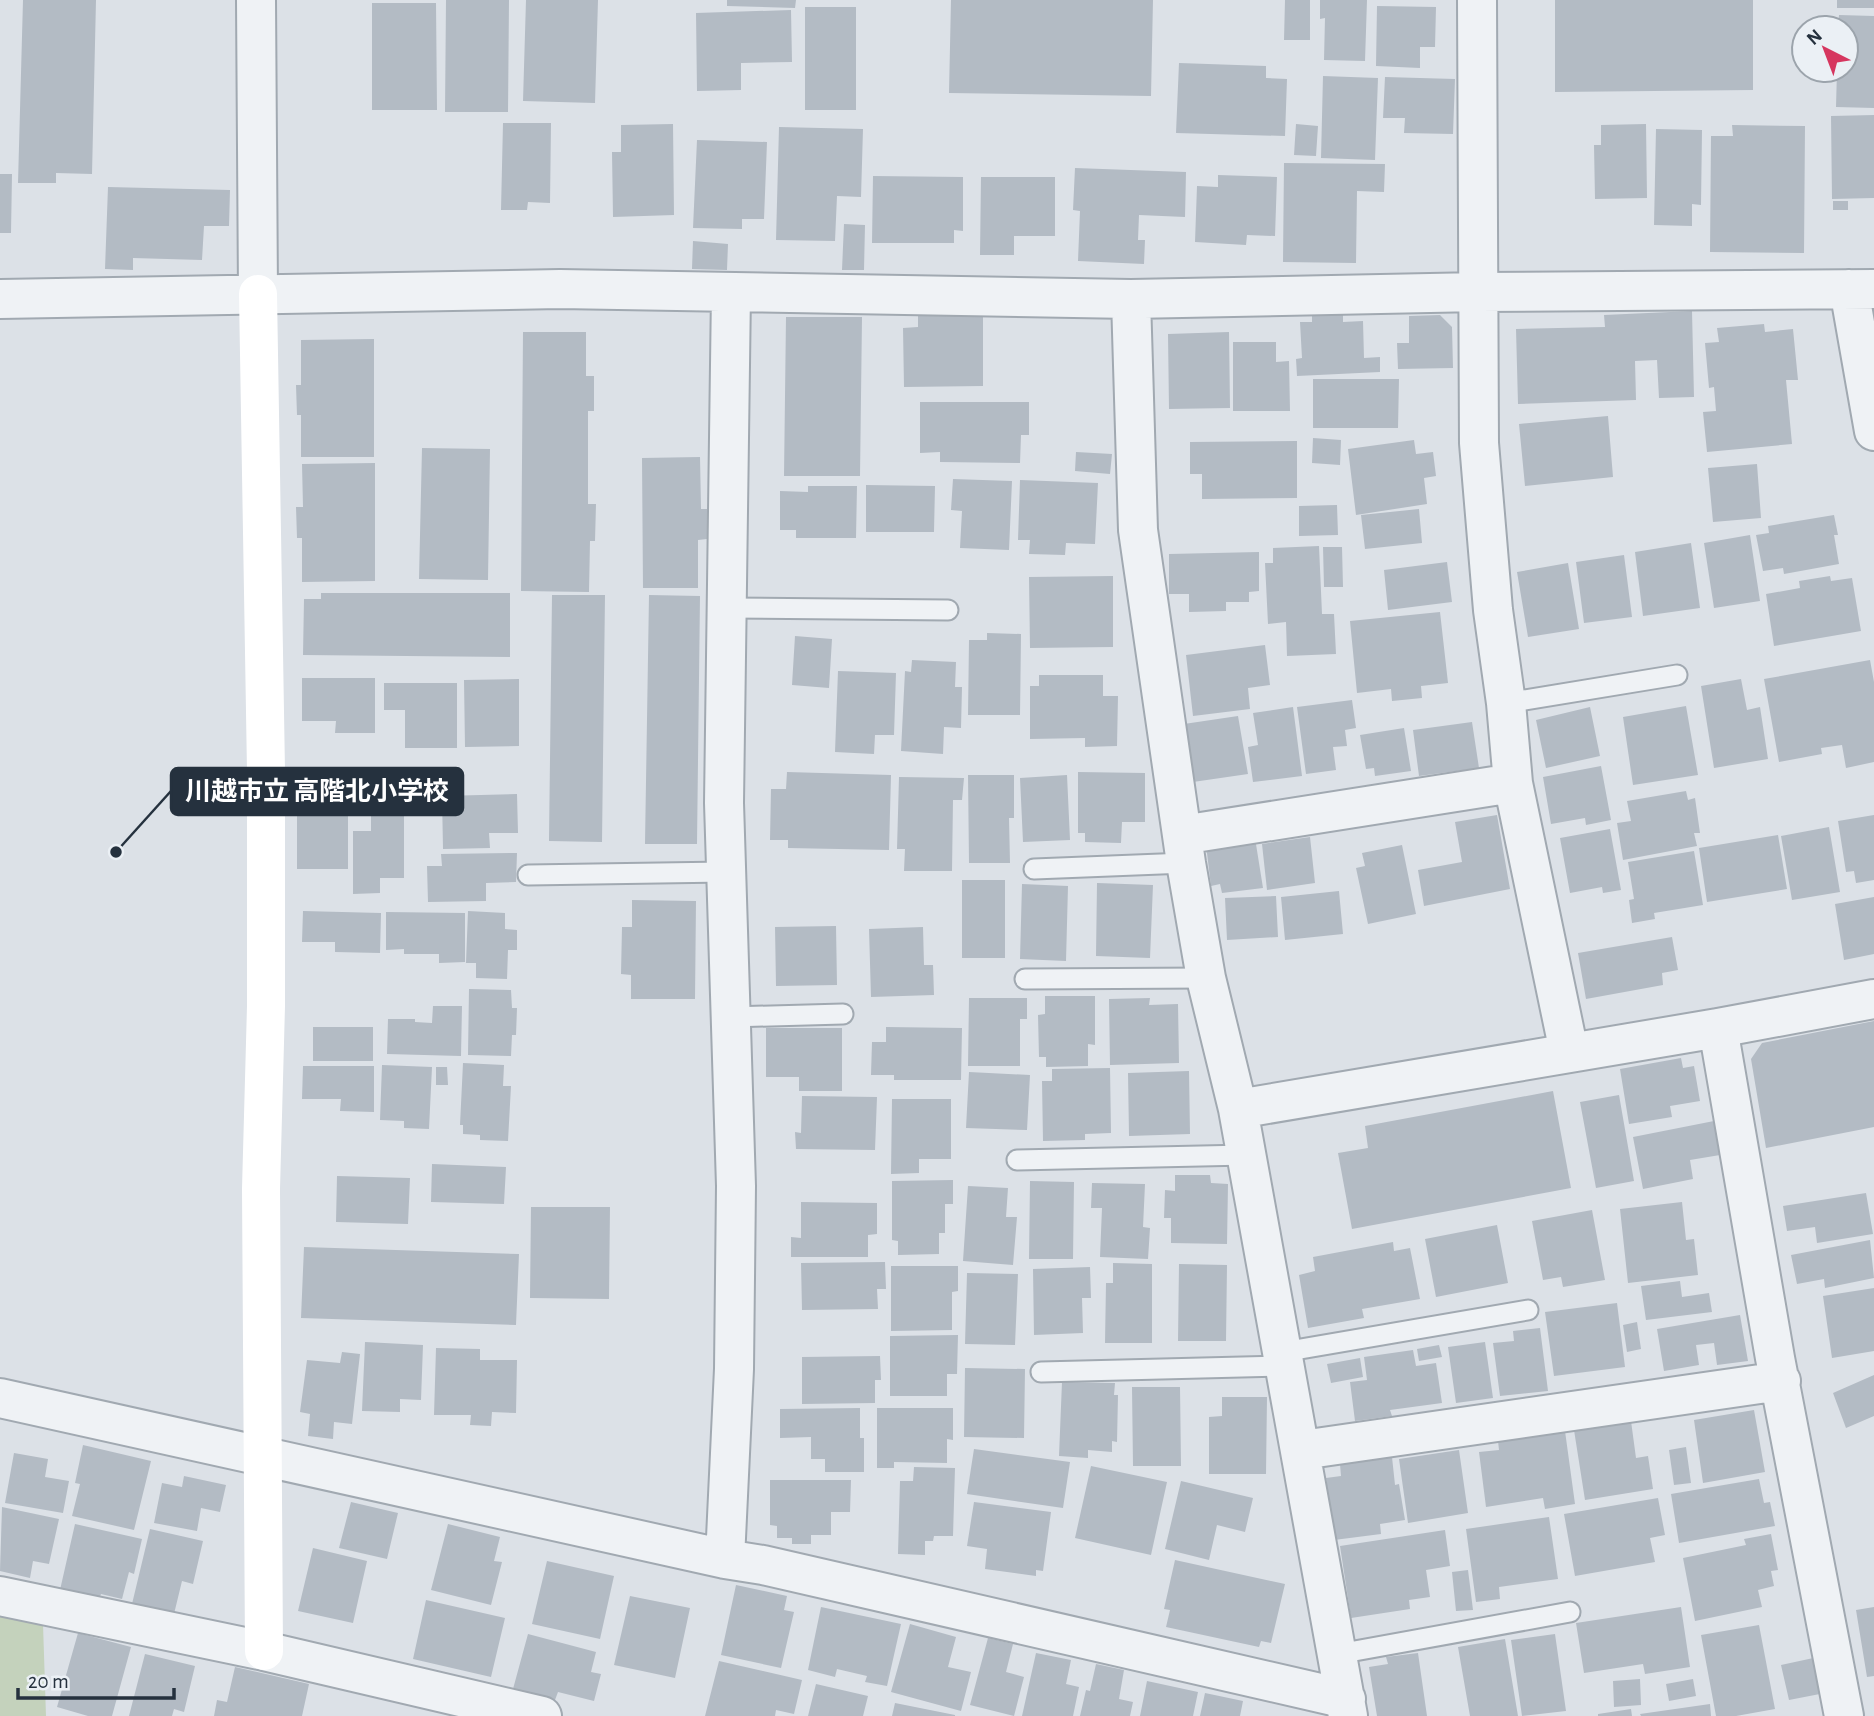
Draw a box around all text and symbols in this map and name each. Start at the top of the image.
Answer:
north arrow [1790,14,1860,84]
text: N [1803,26,1826,49]
callout: 川越市立 高階北小学校 [171,768,463,815]
text: 川越市立 高階北小学校 [185,777,449,805]
scale bar [18,1656,173,1700]
text: 20 m [28,1671,69,1692]

